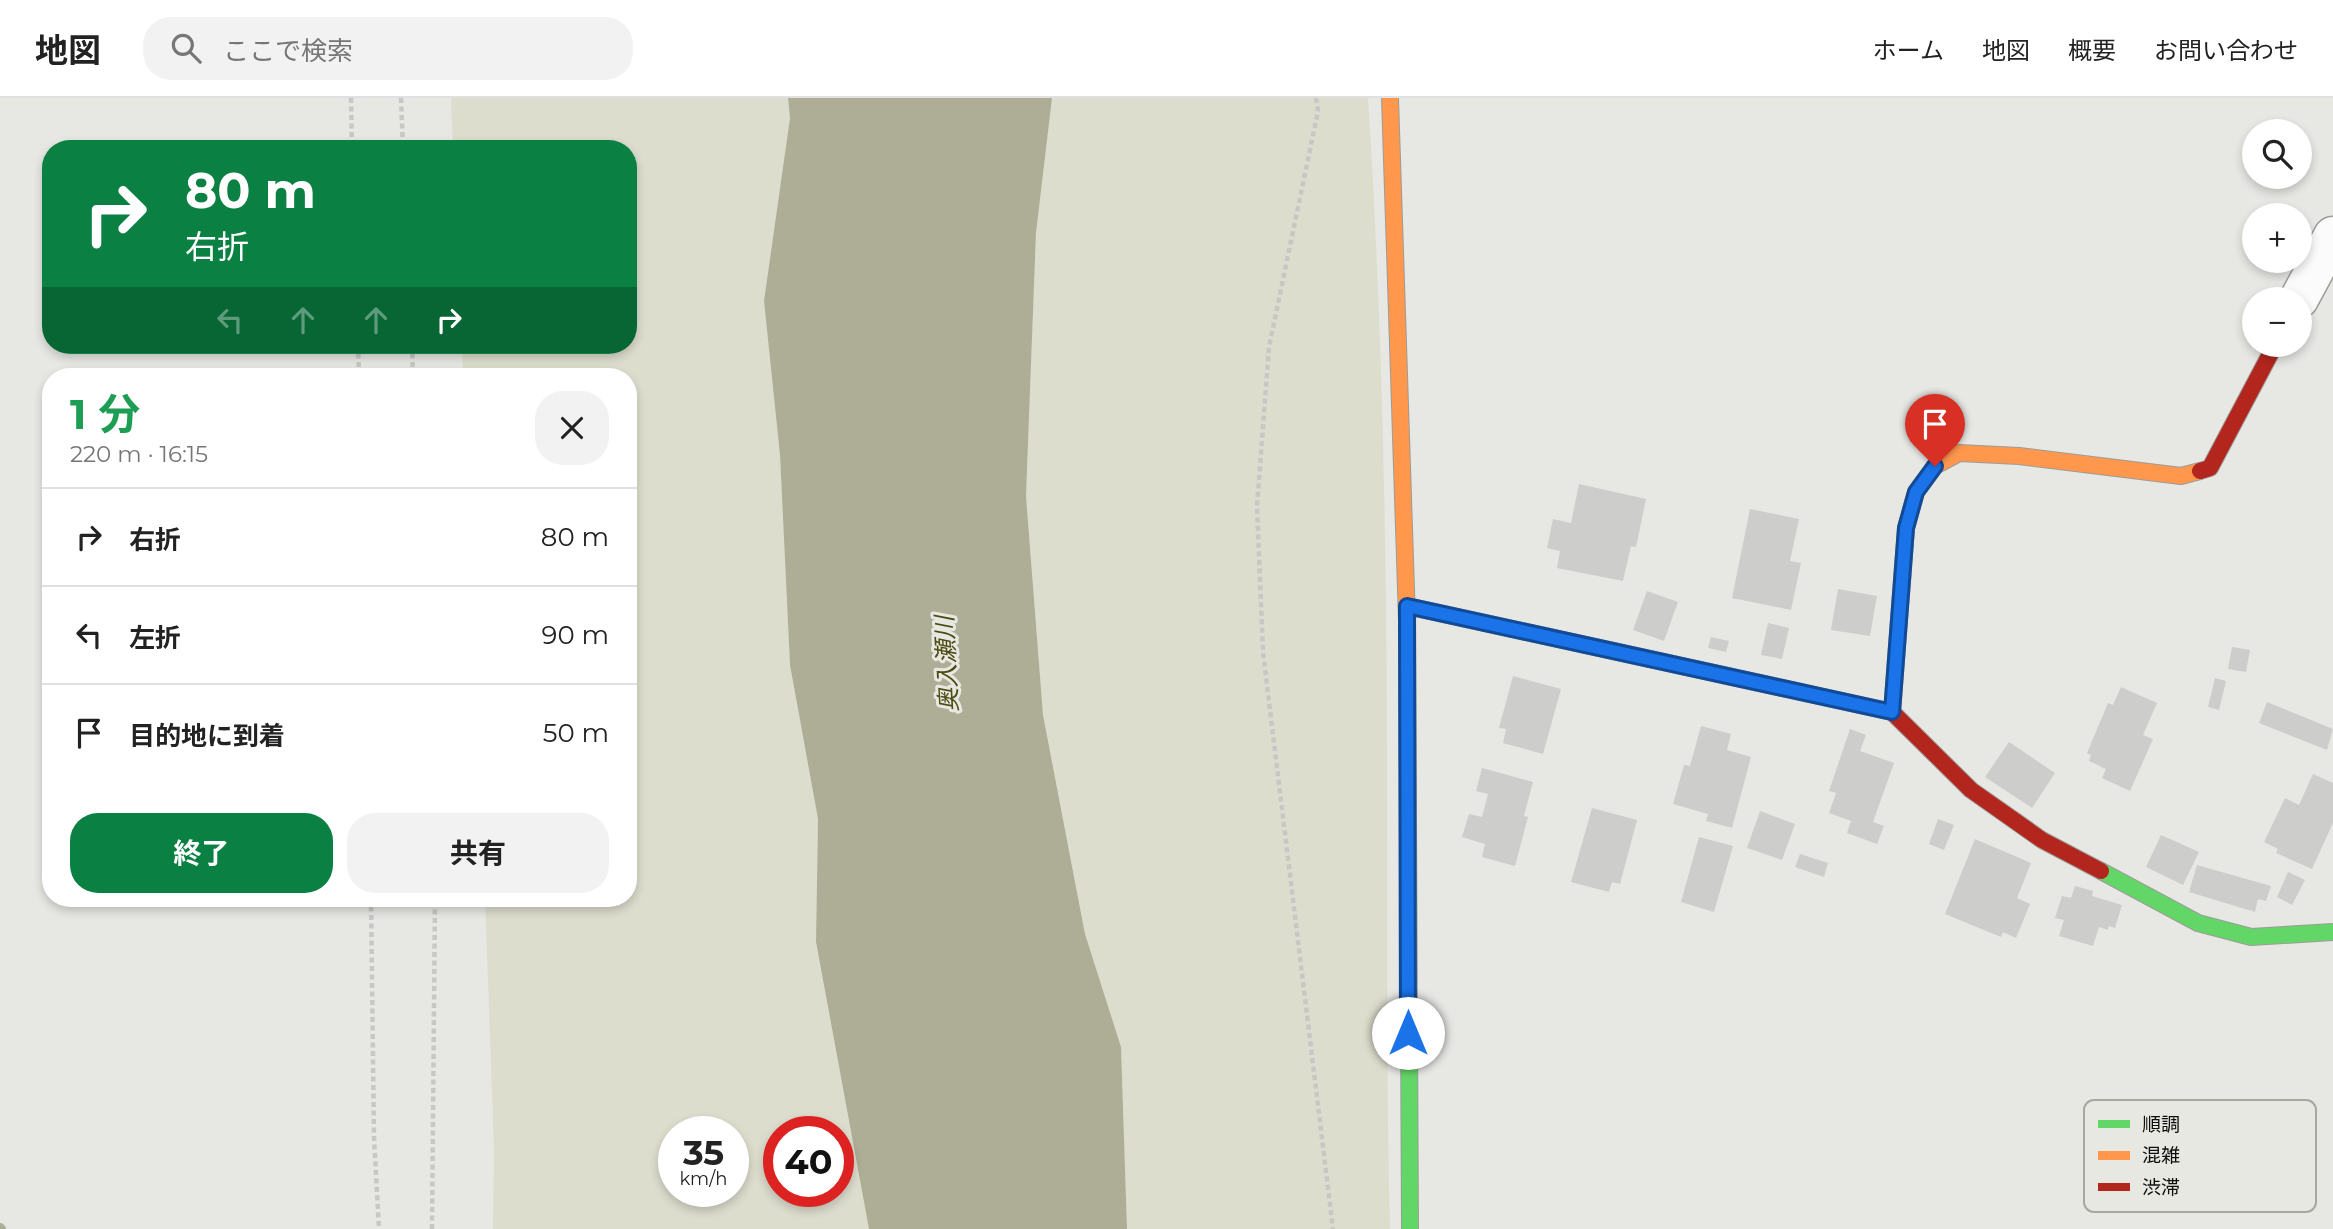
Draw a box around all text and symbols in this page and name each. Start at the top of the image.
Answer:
search box [143,17,633,80]
icon: search [167,29,205,67]
text: 地図 [35,30,101,70]
text: ここで検索 [223,35,353,67]
text: ホーム [1873,36,1944,65]
text: 地図 [1982,36,2030,65]
text: 概要 [2068,36,2116,65]
text: お問い合わせ [2154,36,2298,65]
map controls [2242,119,2312,357]
button: search [2242,119,2312,189]
text: 80 m [185,161,316,220]
icon: right [70,168,161,259]
button: + [2242,203,2312,273]
text: 右折 [185,227,249,266]
button: − [2242,287,2312,357]
icon: left [211,301,249,339]
icon: ahead [284,301,322,339]
icon: ahead [357,301,395,339]
icon: right [430,301,468,339]
text: 1 分 [70,388,140,440]
button: close [535,391,609,465]
pin [1905,394,1965,466]
icon: arrive [1916,405,1954,443]
text: 220 m · 16:15 [70,440,208,468]
icon: right [70,518,108,556]
text: 80 m [541,521,609,553]
text: 右折 [129,524,181,556]
water label: 奥入瀬川 [929,612,963,713]
icon: left [70,616,108,654]
text: 90 m [542,619,609,651]
text: 左折 [129,622,181,654]
icon: arrive [70,714,108,752]
text: 50 m [543,717,609,749]
text: 目的地に到着 [129,720,285,752]
button: 終了 [70,813,333,893]
button: 共有 [347,813,609,893]
position arrow [1371,996,1445,1070]
legend [2084,1100,2316,1212]
text: 順調 [2142,1113,2180,1136]
speed limit sign: 40 [763,1116,854,1207]
text: 35 [683,1131,724,1174]
text: 混雑 [2142,1144,2180,1167]
text: km/h [679,1168,728,1190]
text: 渋滞 [2142,1176,2180,1199]

